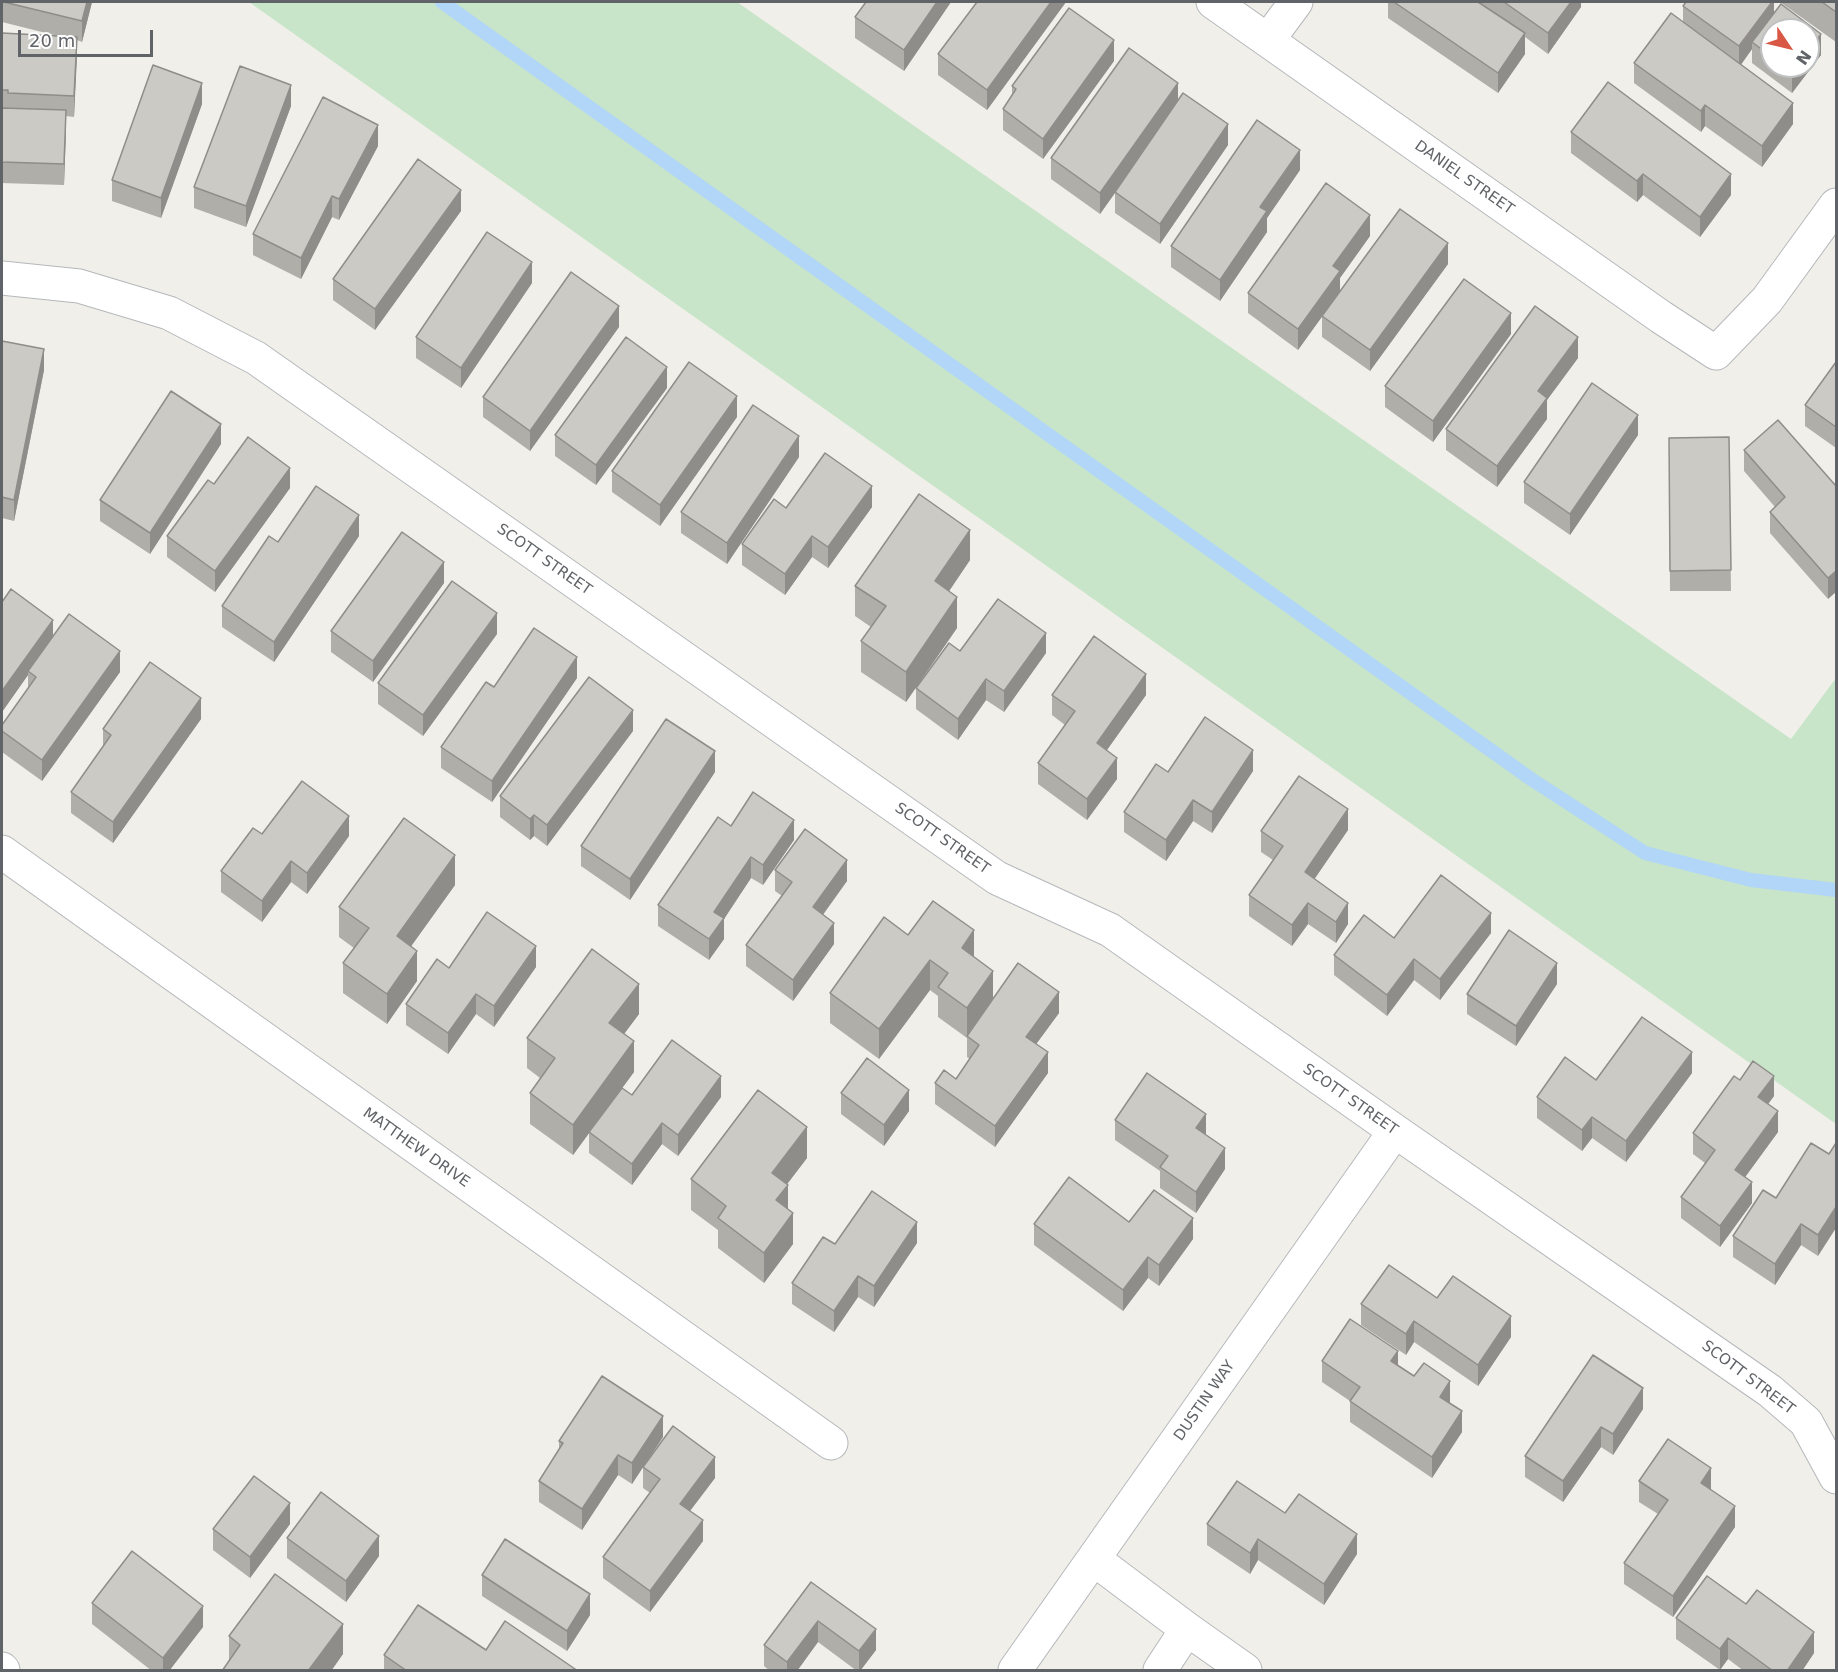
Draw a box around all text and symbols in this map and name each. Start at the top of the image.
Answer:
scale bar [21,18,156,56]
north arrow [1760,18,1820,78]
text: 20 m [29,30,75,51]
text: N [1792,47,1815,68]
street label: DANIEL STREET [1411,137,1517,219]
street label: SCOTT STREET [493,521,595,599]
street label: SCOTT STREET [891,800,993,878]
street label: SCOTT STREET [1299,1061,1401,1139]
street label: MATTHEW DRIVE [359,1104,473,1192]
street label: SCOTT STREET [1698,1337,1798,1419]
street label: DUSTIN WAY [1171,1357,1239,1445]

